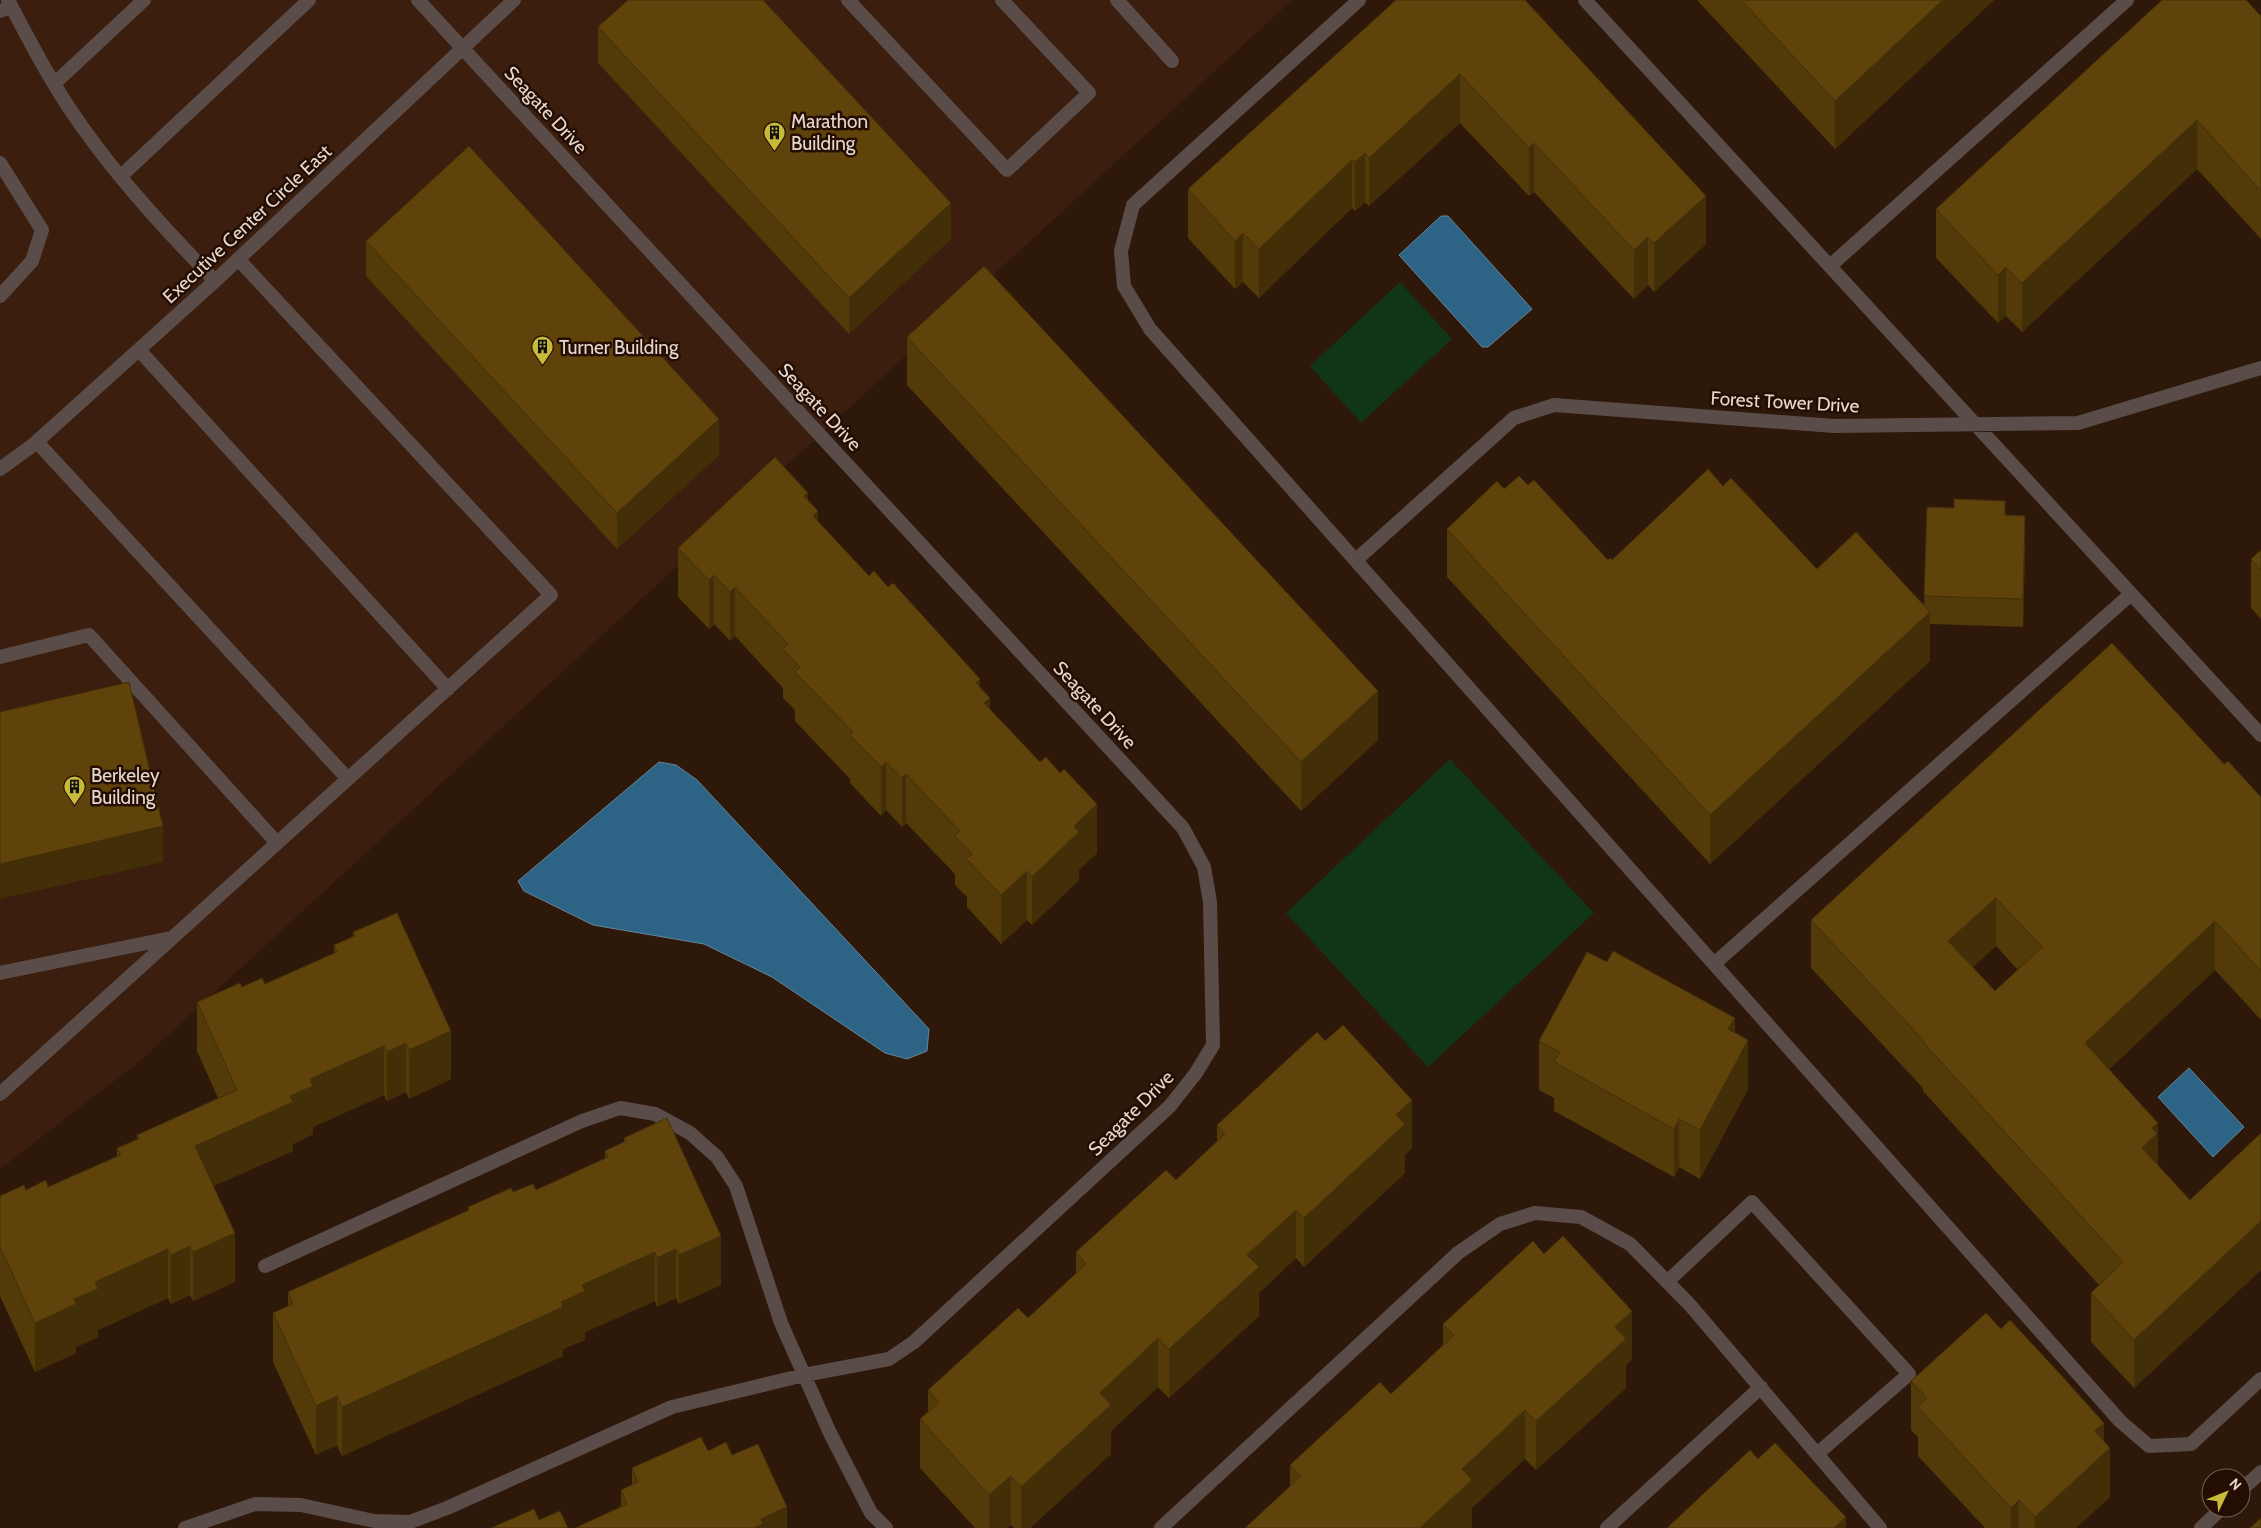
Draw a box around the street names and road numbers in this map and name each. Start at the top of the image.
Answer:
street label: Seagate Drive [500,61,593,159]
street label: Executive Center Circle East [158,139,336,308]
street label: Seagate Drive [774,358,867,456]
street label: Forest Tower Drive [1710,387,1860,417]
street label: Seagate Drive [1049,656,1142,754]
street label: Seagate Drive [1084,1065,1179,1160]

